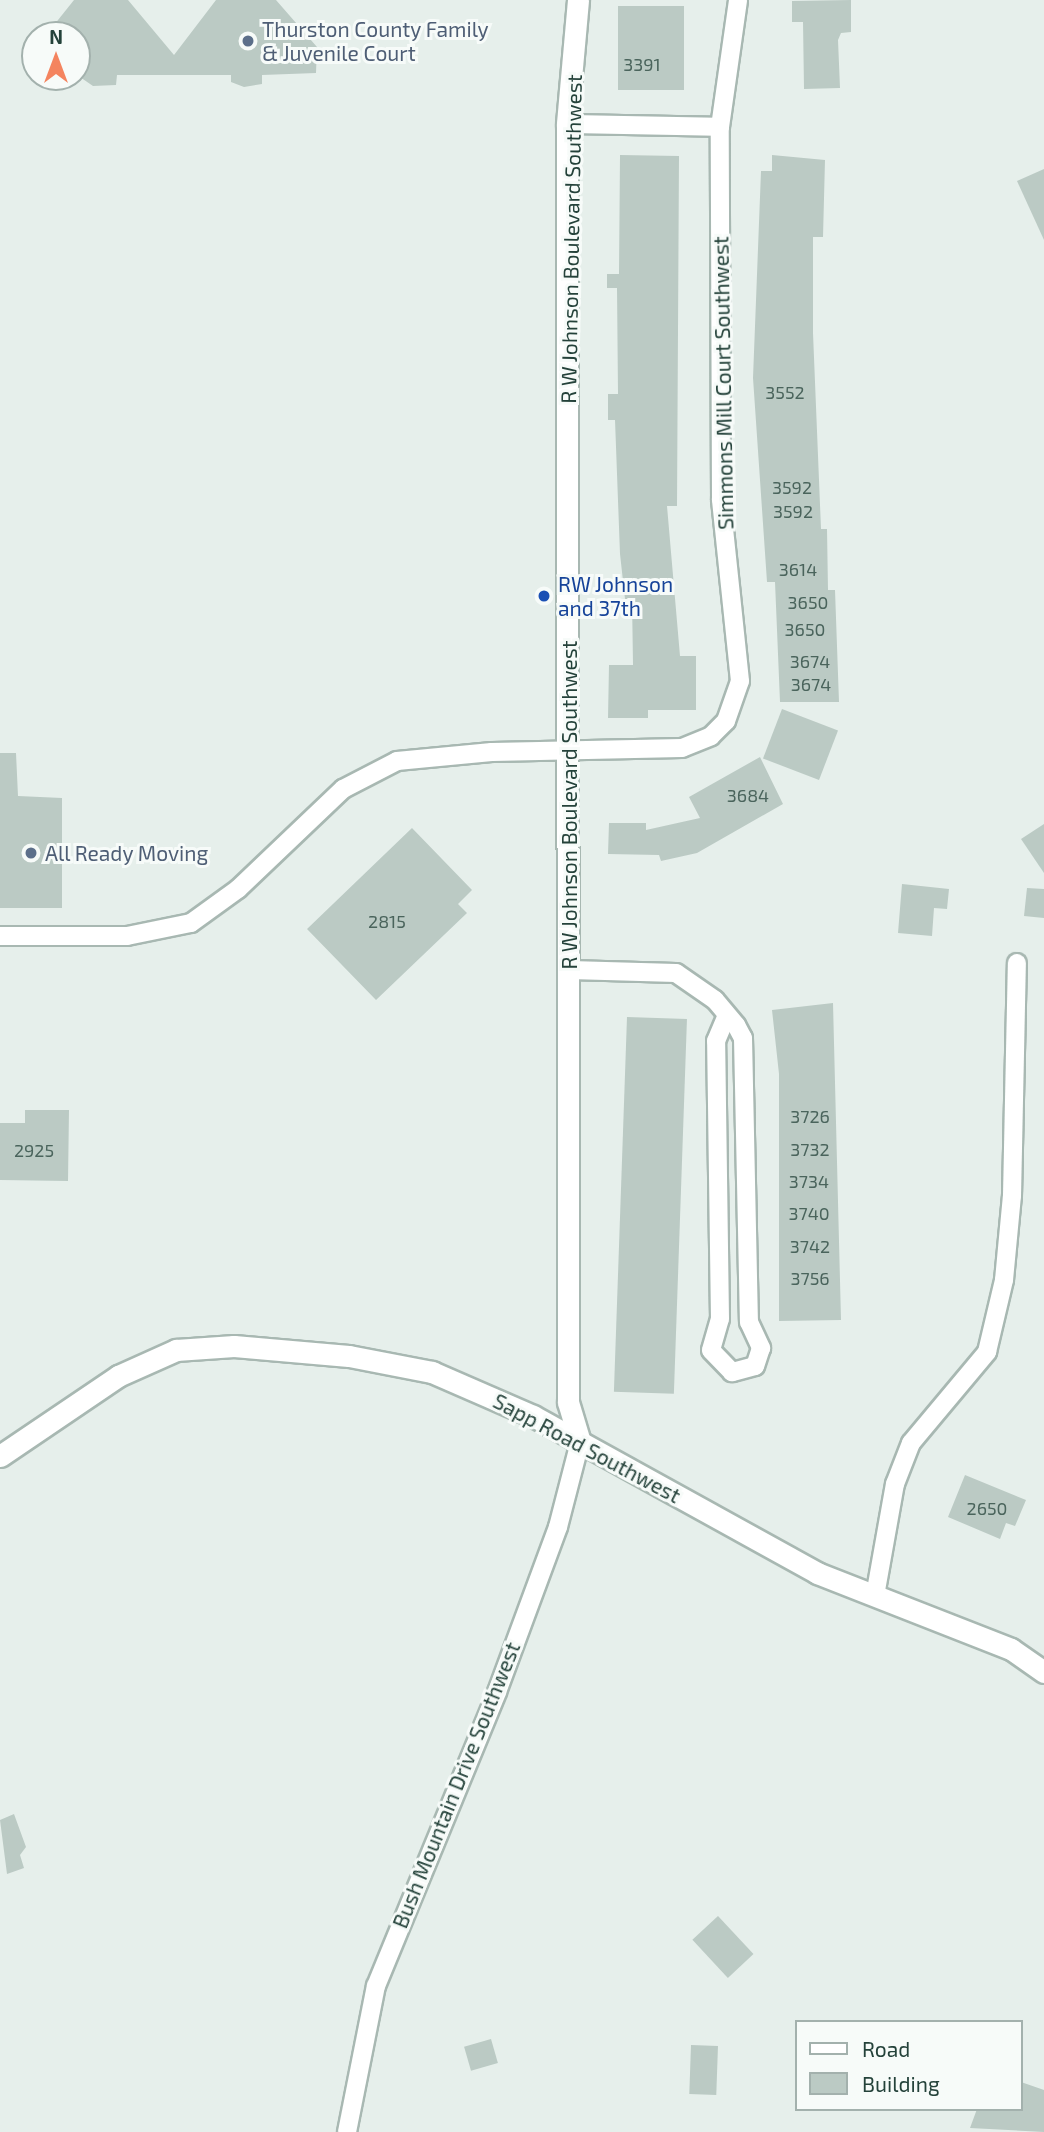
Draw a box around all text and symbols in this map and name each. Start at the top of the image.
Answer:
place label: Thurston County Family & Juvenile Court [262,16,489,66]
north arrow [21,21,91,91]
text: N [49,25,63,48]
marker: Thurston County Family & Juvenile Court [240,33,256,49]
house number: 3391 [623,53,661,75]
street label: R W Johnson Boulevard Southwest [556,74,586,404]
street label: Simmons Mill Court Southwest [708,236,738,530]
house number: 3552 [765,381,805,403]
house number: 3592 [772,476,812,498]
house number: 3592 [773,500,813,522]
house number: 3614 [779,558,817,580]
place label: RW Johnson and 37th [558,571,674,621]
marker: RW Johnson and 37th [536,588,552,604]
house number: 3650 [788,591,828,613]
house number: 3650 [785,618,825,640]
street label: R W Johnson Boulevard Southwest [556,640,582,970]
house number: 3674 [790,650,830,672]
house number: 3674 [791,673,831,695]
house number: 3684 [727,784,769,806]
place label: All Ready Moving [45,840,209,866]
marker: All Ready Moving [23,845,39,861]
house number: 2815 [368,910,406,932]
house number: 3726 [790,1105,830,1127]
house number: 3732 [790,1138,830,1160]
house number: 2925 [14,1139,54,1161]
house number: 3734 [789,1170,829,1192]
house number: 3740 [788,1202,830,1224]
house number: 3742 [790,1235,830,1257]
house number: 3756 [790,1267,830,1289]
street label: Sapp Road Southwest [489,1388,685,1508]
house number: 2650 [967,1497,1007,1519]
street label: Bush Mountain Drive Southwest [387,1638,525,1932]
legend [796,2020,1023,2111]
text: Road [862,2036,910,2061]
text: Building [862,2071,940,2096]

